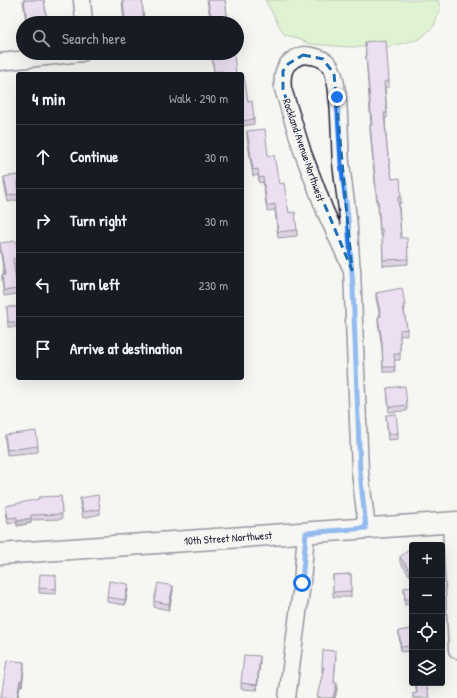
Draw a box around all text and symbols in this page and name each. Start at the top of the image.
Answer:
search box [16,16,244,60]
icon: search [30,27,52,49]
text: Search here [62,28,126,49]
text: 4 min [32,87,65,110]
route end [328,88,346,106]
text: Walk · 290 m [169,89,228,107]
street label: Rockland Avenue Northwest [280,97,328,204]
icon: ahead [32,146,54,168]
text: Continue [70,146,118,167]
text: 30 m [205,148,228,166]
icon: right [32,210,54,232]
text: Turn right [70,210,126,231]
text: 30 m [205,212,228,230]
icon: left [32,274,54,296]
text: Turn left [70,274,120,295]
text: 230 m [198,276,228,294]
icon: arrive [32,338,54,360]
text: Arrive at destination [70,338,182,359]
street label: 10th Street Northwest [183,528,273,548]
map controls [409,542,445,686]
button: + [409,542,445,578]
route start [293,574,311,592]
button: − [409,578,445,614]
button: locate [409,614,445,650]
button: layers [409,650,445,686]

